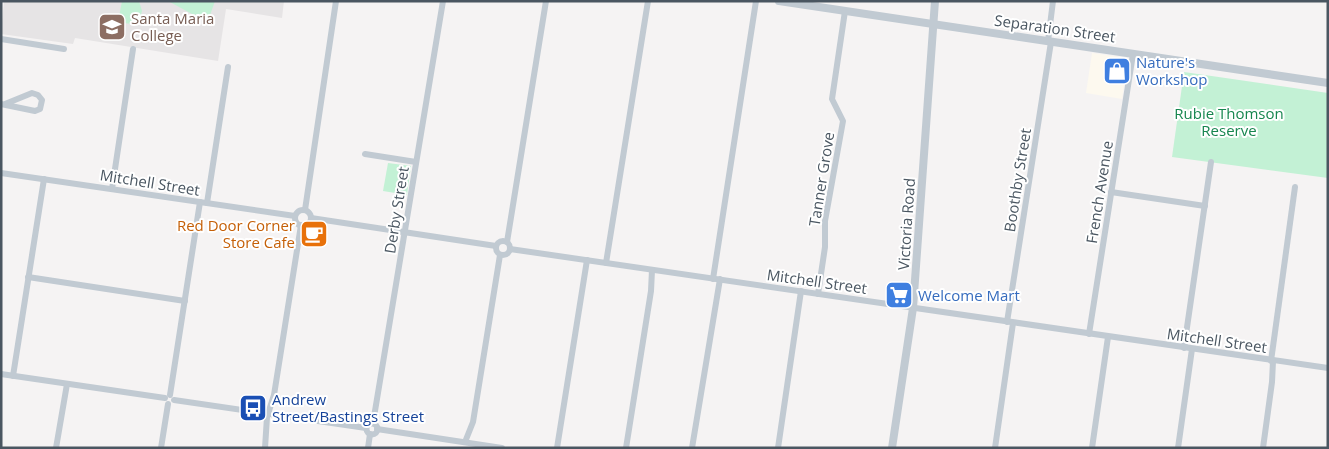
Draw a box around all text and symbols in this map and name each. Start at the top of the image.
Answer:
place label: Santa Maria College [131,8,214,45]
street label: Separation Street [993,10,1117,46]
school or university icon: Santa Maria College [97,12,127,42]
place label: Nature's Workshop [1136,52,1207,89]
shop icon: Nature's Workshop [1102,56,1132,86]
park label: Rubie Thomson Reserve [1174,103,1284,140]
street label: Boothby Street [999,127,1035,233]
street label: Tanner Grove [804,130,838,228]
street label: French Avenue [1081,139,1117,245]
street label: Mitchell Street [99,164,201,200]
street label: Derby Street [379,165,413,255]
street label: Victoria Road [893,177,919,271]
place label: Red Door Corner Store Cafe [177,215,295,252]
cafe icon: Red Door Corner Store Cafe [299,219,329,249]
street label: Mitchell Street [766,264,868,298]
supermarket icon: Welcome Mart [884,280,914,310]
place label: Welcome Mart [918,285,1020,305]
street label: Mitchell Street [1166,323,1268,357]
place label: Andrew Street/Bastings Street [272,389,424,426]
bus stop icon: Andrew Street/Bastings Street [238,393,268,423]

